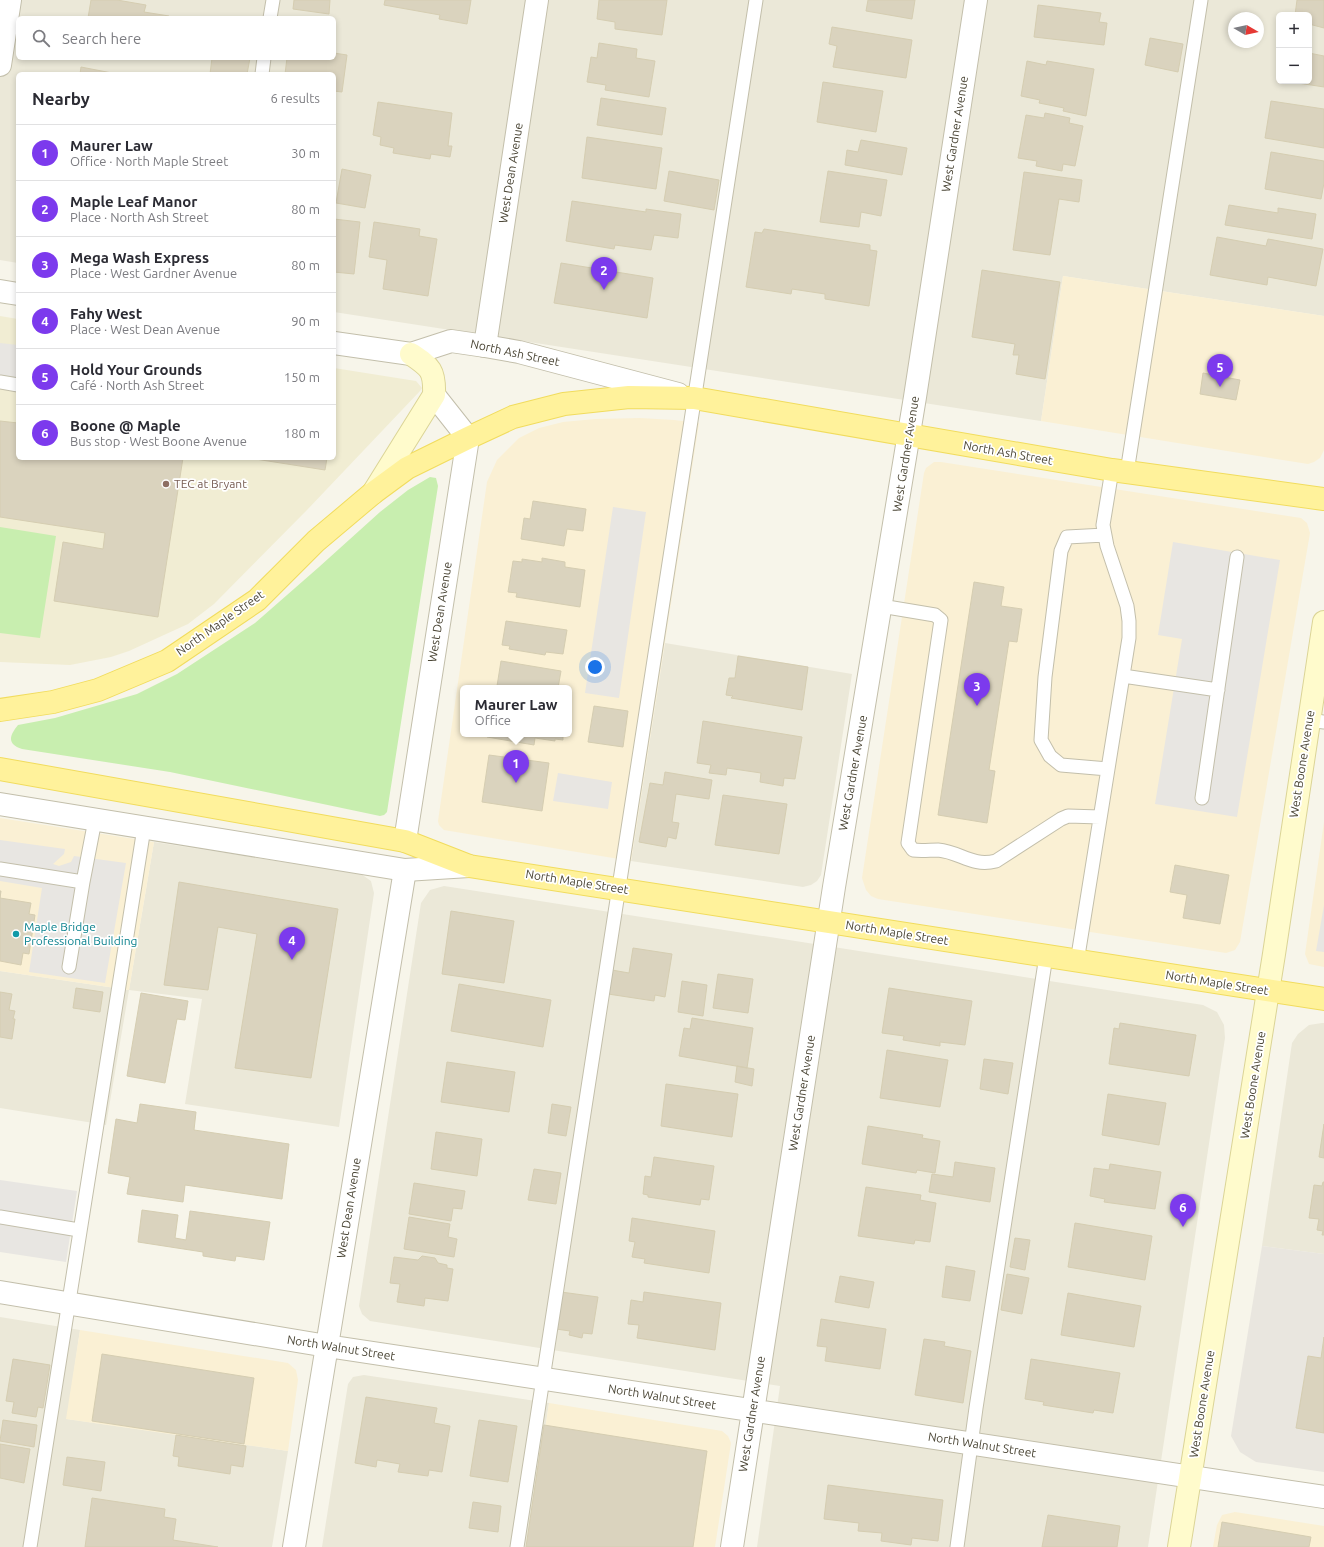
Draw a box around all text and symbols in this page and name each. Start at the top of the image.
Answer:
north arrow [1228,12,1264,48]
map controls [1276,12,1312,84]
button: + [1276,12,1312,48]
search box [16,16,336,60]
icon: search [30,27,52,49]
text: Search here [62,30,141,47]
button: − [1276,48,1312,84]
street label: West Gardner Avenue [939,75,970,193]
text: Nearby [32,89,90,108]
text: 6 results [270,91,320,105]
street label: West Dean Avenue [496,122,525,224]
text: Maurer Law [70,137,153,154]
text: 1 [41,146,49,160]
text: 30 m [291,146,320,160]
text: Office · North Maple Street [70,154,228,168]
text: Maple Leaf Manor [70,193,197,210]
text: 2 [41,202,49,216]
text: 80 m [291,202,320,216]
text: Place · North Ash Street [70,210,209,224]
text: Mega Wash Express [70,249,209,266]
pin: 2 [591,257,617,290]
text: 3 [41,258,49,272]
text: 80 m [291,258,320,272]
text: Place · West Gardner Avenue [70,266,237,280]
text: Fahy West [70,305,142,322]
text: 4 [41,314,49,328]
text: 90 m [291,314,320,328]
text: Place · West Dean Avenue [70,322,220,336]
street label: North Ash Street [469,337,561,368]
pin: 5 [1207,354,1233,387]
text: Hold Your Grounds [70,361,202,378]
text: 5 [41,370,49,384]
text: 150 m [284,370,320,384]
text: Café · North Ash Street [70,378,204,392]
street label: West Gardner Avenue [890,395,921,513]
text: Boone @ Maple [70,417,181,434]
text: 6 [41,426,49,440]
text: 180 m [284,426,320,440]
text: Bus stop · West Boone Avenue [70,434,247,448]
street label: North Ash Street [962,438,1054,467]
place label: TEC at Bryant [174,477,247,490]
marker: TEC at Bryant [161,479,171,489]
street label: West Dean Avenue [425,561,454,663]
street label: North Maple Street [173,587,266,658]
your location [585,657,605,677]
pin: 3 [964,673,990,706]
popup [460,685,572,737]
text: Maurer Law [475,696,557,713]
street label: West Boone Avenue [1287,709,1316,819]
text: Office [475,713,511,727]
street label: West Gardner Avenue [836,714,869,832]
pin: 1 [503,750,529,783]
street label: North Maple Street [525,867,630,896]
street label: North Maple Street [845,918,950,947]
place label: Maple Bridge Professional Building [24,920,137,947]
pin: 4 [279,927,305,960]
marker: Maple Bridge Professional Building [11,929,21,939]
street label: North Maple Street [1165,968,1270,997]
street label: West Boone Avenue [1238,1030,1267,1140]
street label: West Gardner Avenue [786,1034,817,1152]
street label: West Dean Avenue [334,1157,363,1259]
pin: 6 [1170,1194,1196,1227]
street label: North Walnut Street [286,1333,396,1363]
street label: West Boone Avenue [1187,1349,1216,1459]
street label: West Gardner Avenue [736,1355,767,1473]
street label: North Walnut Street [607,1382,717,1412]
street label: North Walnut Street [927,1430,1037,1460]

